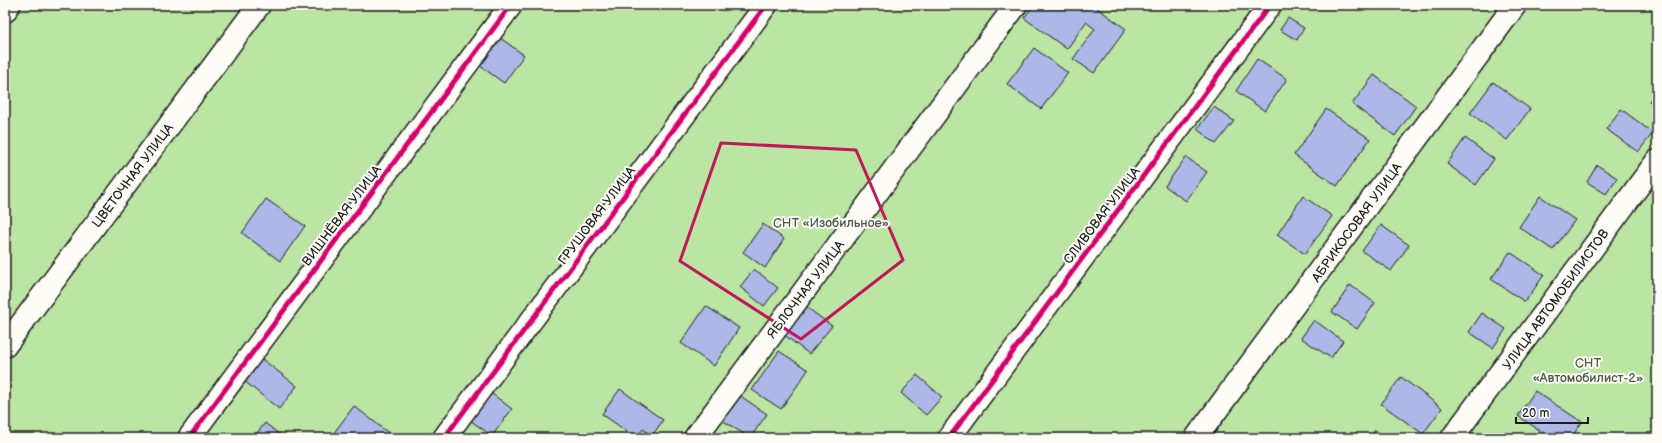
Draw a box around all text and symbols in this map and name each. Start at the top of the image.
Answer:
street label: ЦВЕТОЧНАЯ УЛИЦА [89,121,177,231]
street label: АБРИКОСОВАЯ УЛИЦА [1308,160,1405,286]
street label: ВИШНЁВАЯ УЛИЦА [299,162,385,269]
street label: ГРУШОВАЯ УЛИЦА [555,163,639,268]
street label: СЛИВОВАЯ УЛИЦА [1060,164,1144,267]
park label: СНТ «Изобильное» [773,215,889,231]
street label: УЛИЦА АВТОМОБИЛИСТОВ [1499,226,1612,373]
street label: ЯБЛОЧНАЯ УЛИЦА [764,237,848,342]
park label: СНТ «Автомобилист-2» [1533,355,1643,386]
scale bar [1516,399,1588,425]
text: 20 m [1522,406,1549,421]

